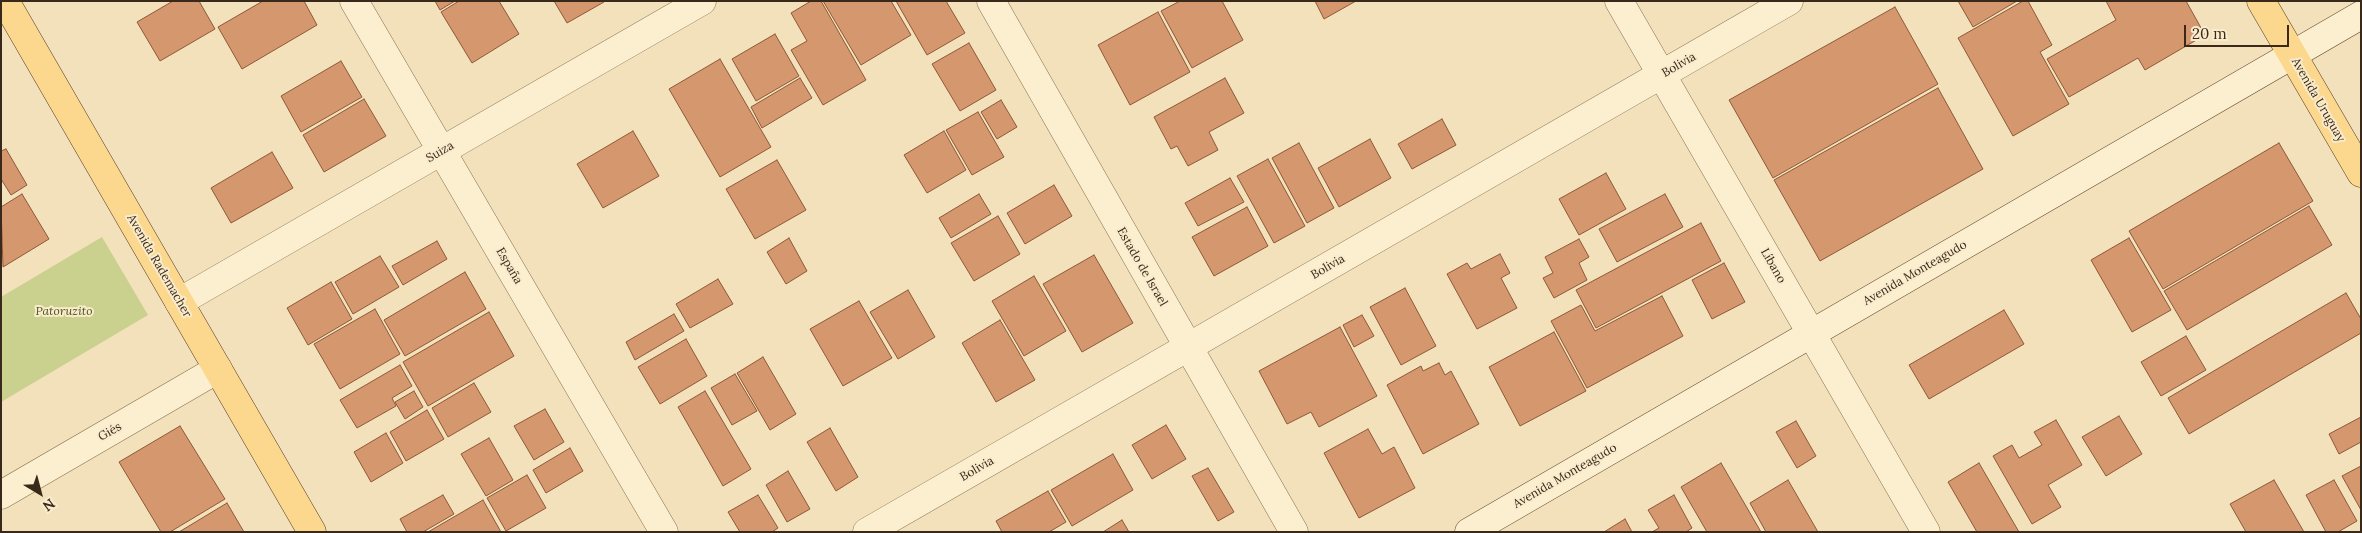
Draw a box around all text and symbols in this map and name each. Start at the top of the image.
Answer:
scale bar [2187,15,2292,47]
text: 20 m [2192,24,2227,43]
street label: Bolivia [1659,50,1699,80]
street label: Avenida Uruguay [2288,55,2348,145]
street label: Suiza [424,138,456,166]
street label: Avenida Rademacher [124,212,194,320]
street label: Estado de Israel [1114,225,1170,309]
street label: Avenida Monteagudo [1861,237,1969,309]
street label: España [493,245,525,287]
street label: Líbano [1757,246,1789,286]
street label: Bolivia [1308,252,1348,282]
park label: Patoruzito [36,305,92,319]
street label: Giés [96,420,124,444]
street label: Avenida Monteagudo [1511,440,1619,512]
street label: Bolivia [957,454,997,484]
north arrow [15,468,65,518]
text: N [39,495,59,515]

